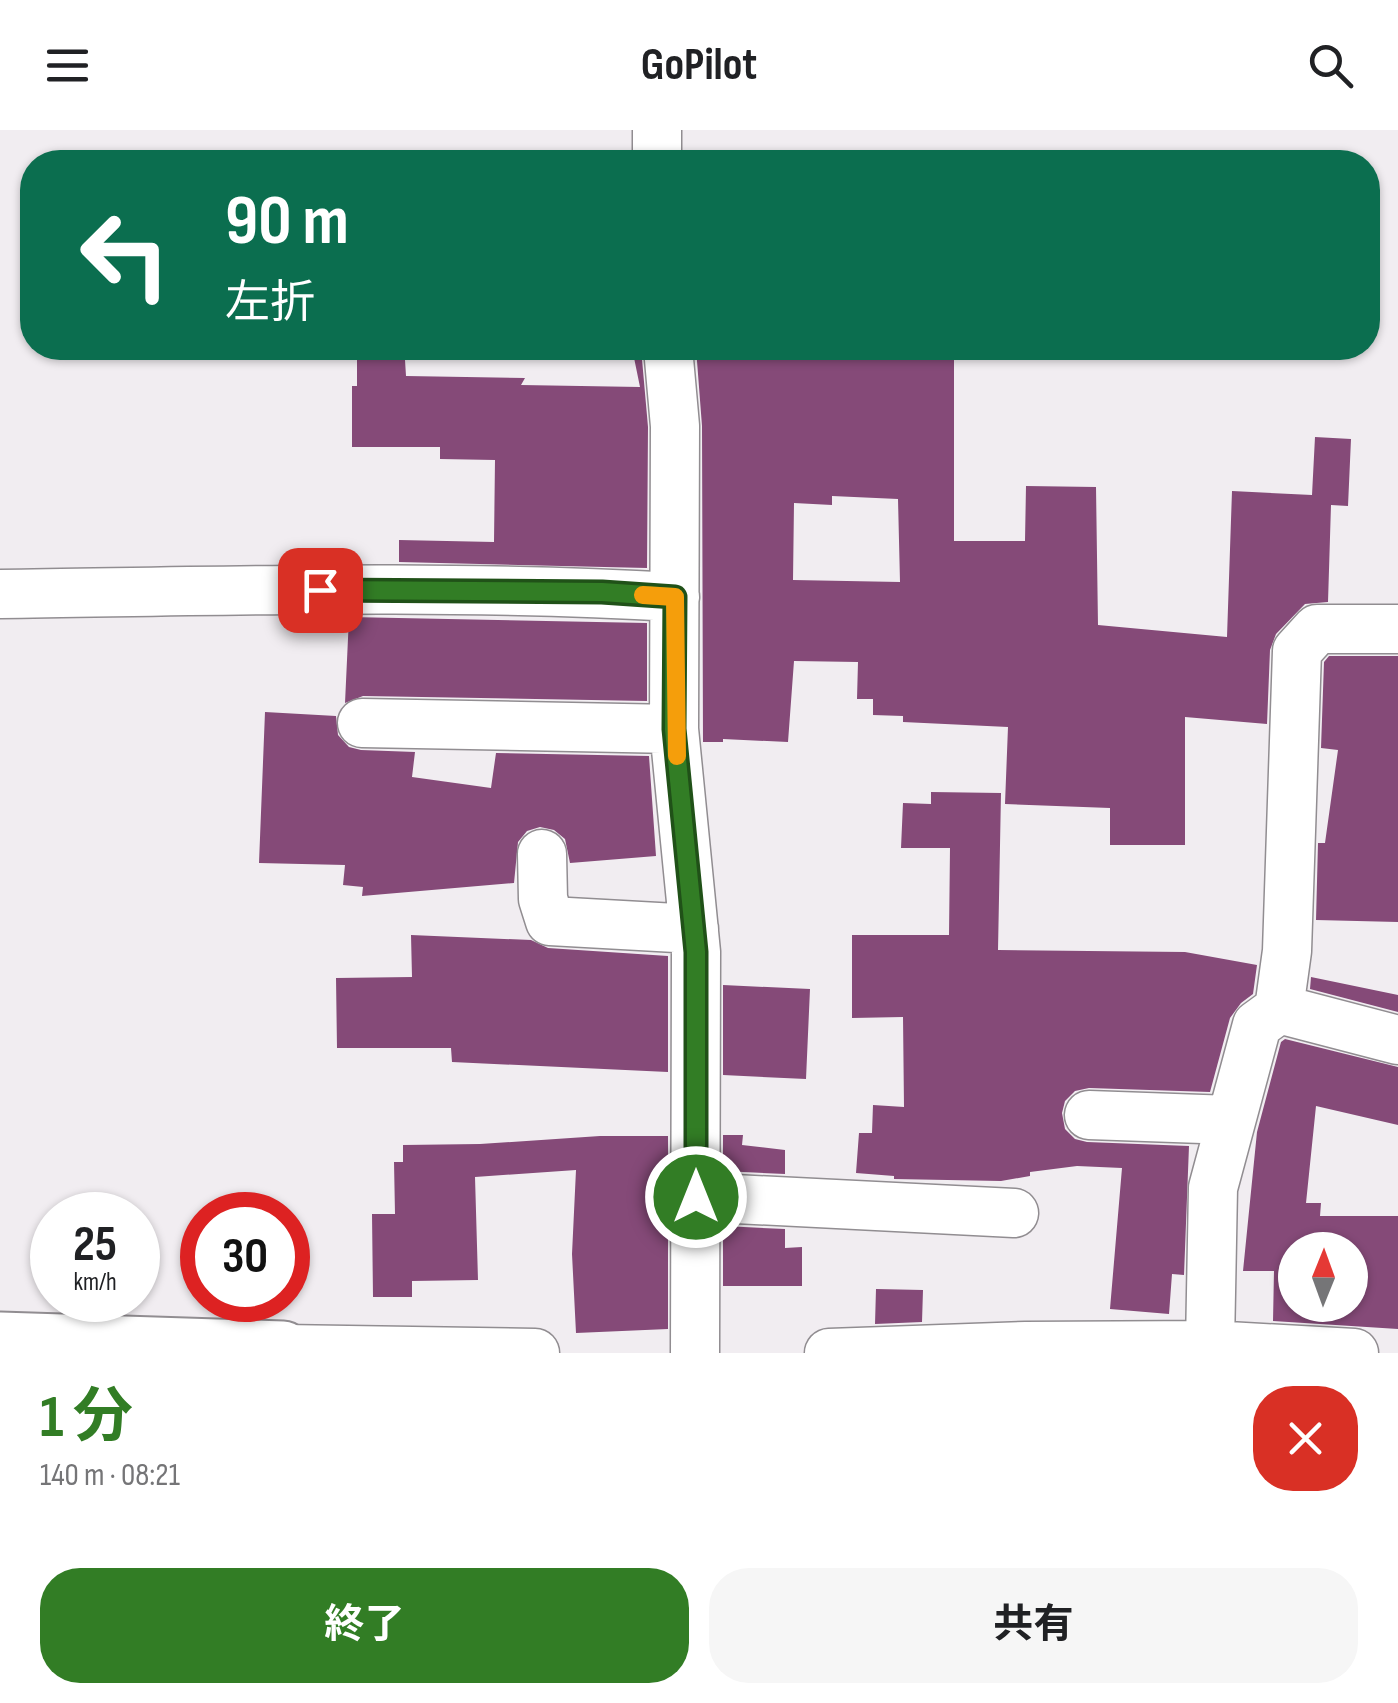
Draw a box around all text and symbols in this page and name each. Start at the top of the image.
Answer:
icon: menu [40,38,95,93]
text: GoPilot [641,38,757,93]
icon: search [1303,38,1358,93]
text: 90 m [225,180,349,264]
icon: left [60,190,190,320]
text: 左折 [225,276,315,331]
pin [278,548,363,633]
icon: arrive [293,563,348,618]
position arrow [644,1145,748,1249]
speed limit sign: 30 [180,1192,310,1322]
text: 25 [73,1215,117,1275]
north arrow [1278,1232,1368,1322]
map controls [1278,1232,1368,1322]
text: km/h [73,1267,117,1298]
text: 1 分 [40,1382,133,1454]
button: close [1253,1386,1358,1491]
text: 140 m · 08:21 [40,1456,180,1495]
button: 終了 [40,1568,689,1683]
button: 共有 [709,1568,1358,1683]

